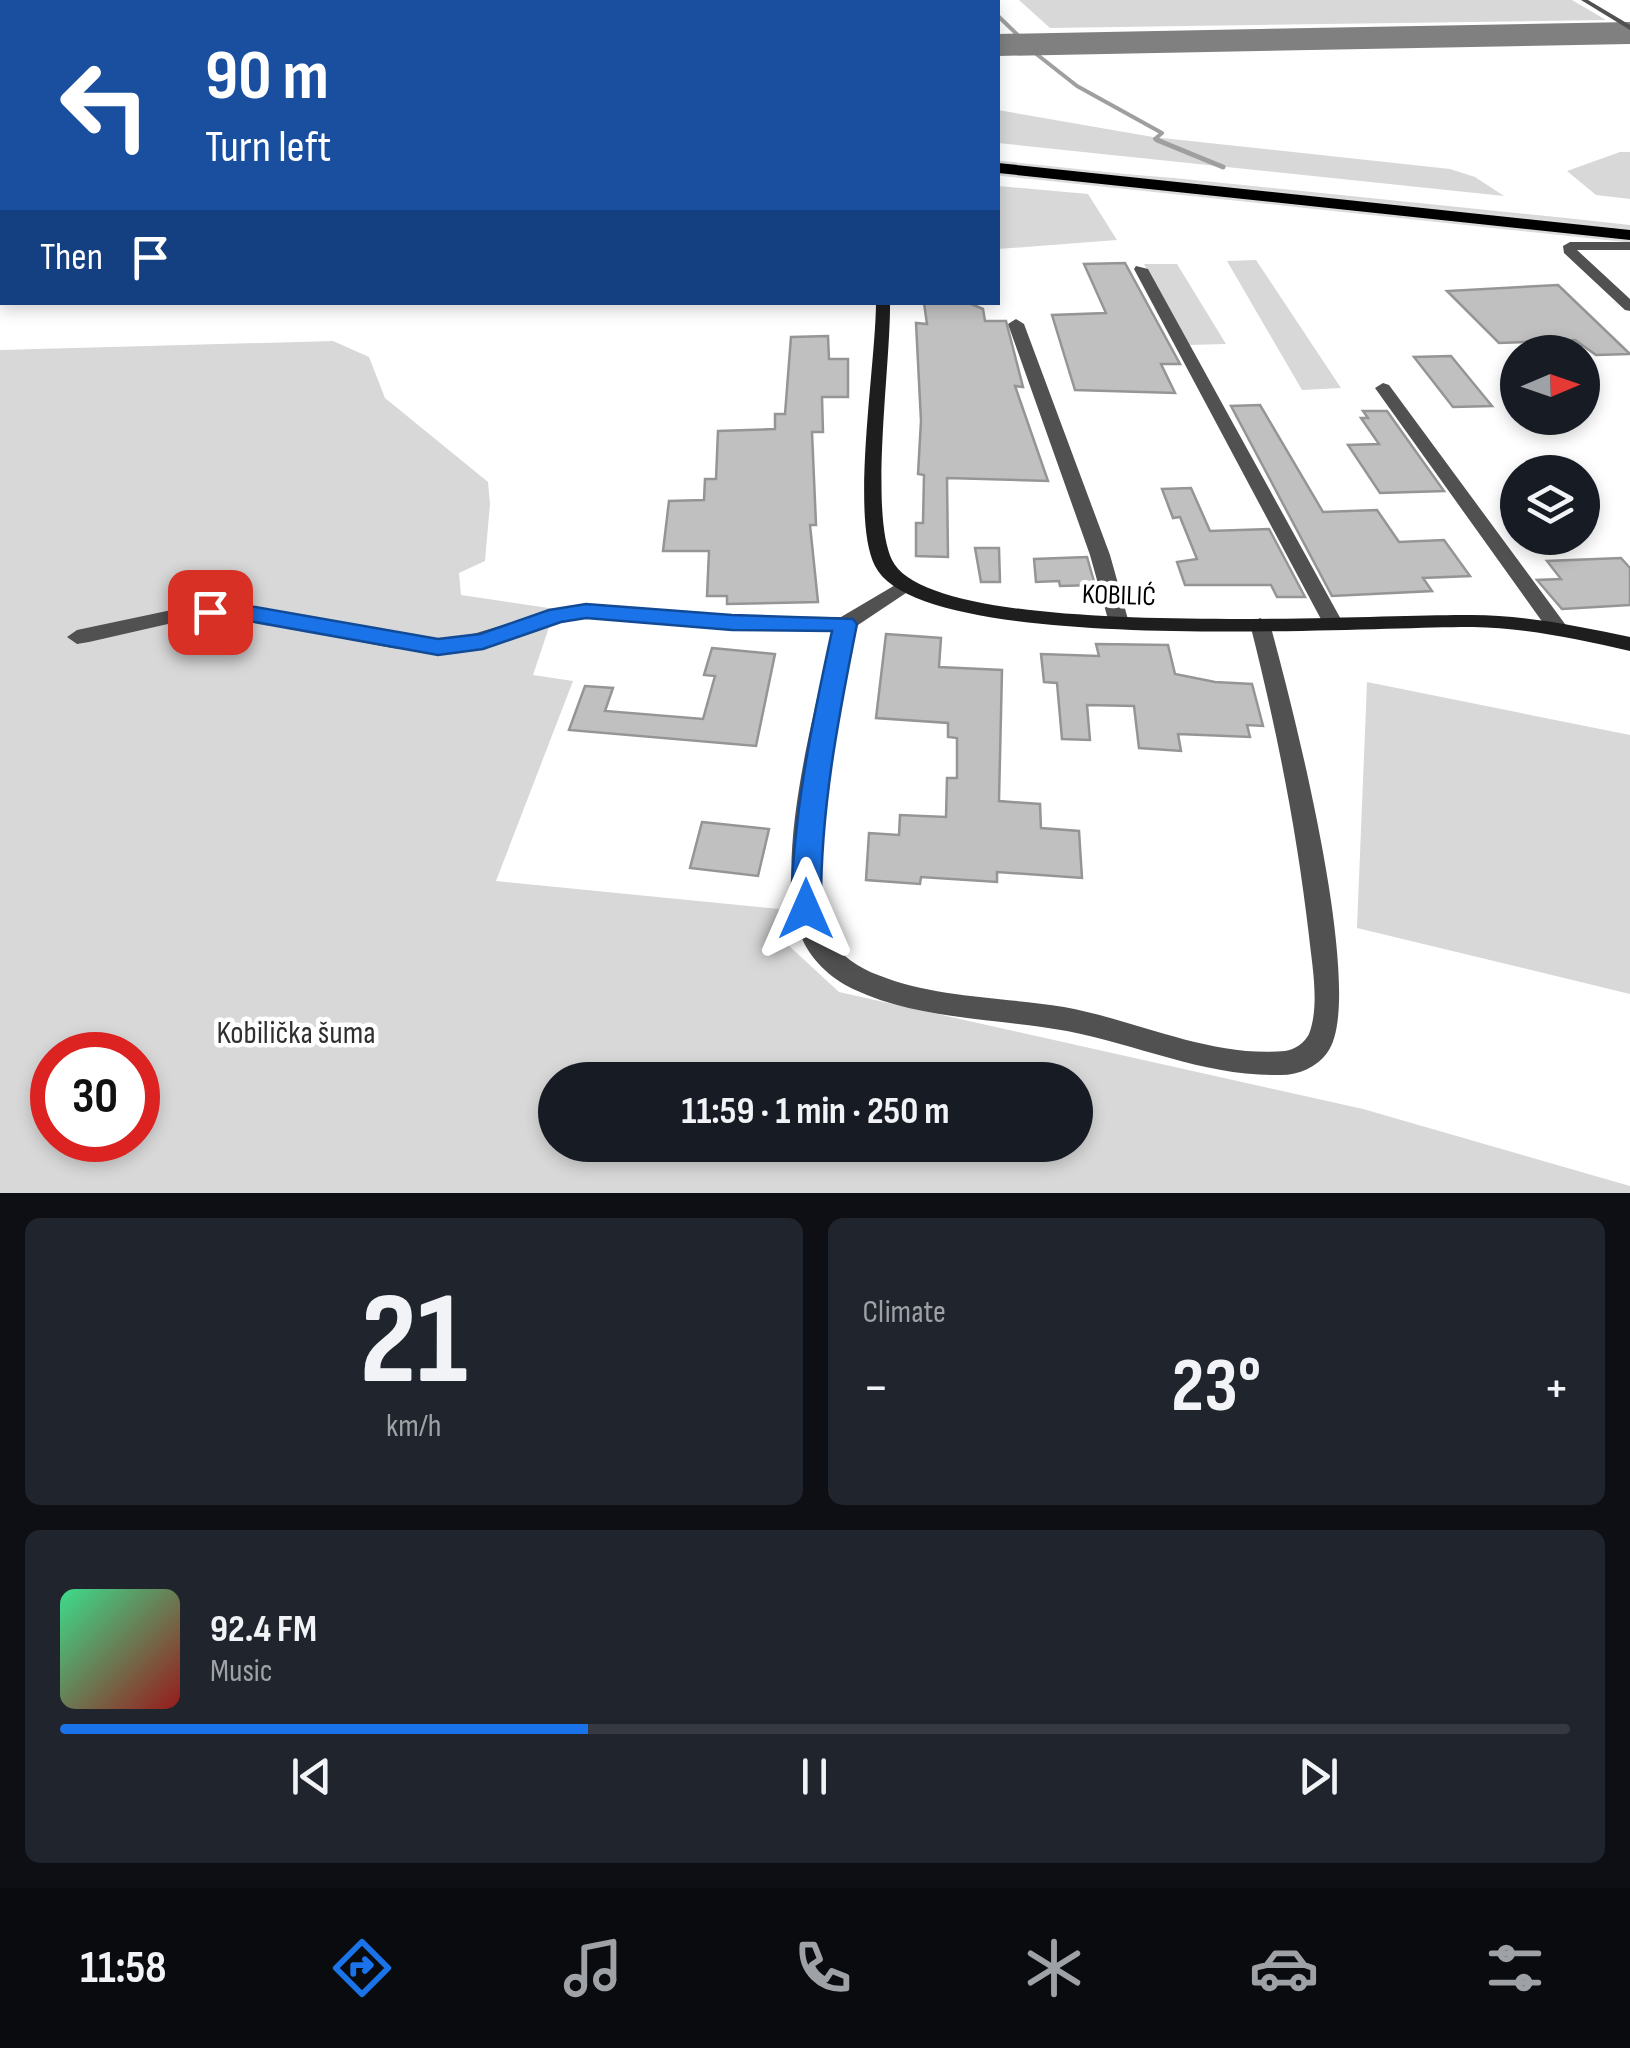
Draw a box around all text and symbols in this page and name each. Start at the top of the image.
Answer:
text: 90 m [205,35,329,119]
icon: left [40,40,170,170]
text: Turn left [205,120,331,175]
icon: arrive [123,230,178,285]
text: Then [40,235,103,280]
north arrow [1500,335,1600,435]
map controls [1500,335,1600,555]
button: layers [1500,455,1600,555]
pin [168,570,253,655]
street label: KOBILIĆ [1081,578,1156,613]
icon: arrive [183,585,238,640]
position arrow [754,857,858,961]
park label: Kobilička šuma [216,1014,376,1053]
speed limit sign: 30 [30,1032,160,1162]
text: 11:59 · 1 min · 250 m [681,1089,950,1134]
text: 21 [360,1264,468,1420]
text: Climate [863,1293,946,1332]
text: 23° [1171,1342,1261,1433]
text: − [863,1355,889,1422]
text: + [1543,1355,1570,1422]
text: km/h [386,1407,441,1446]
text: 92.4 FM [210,1607,317,1652]
text: Music [210,1652,273,1691]
icon: previous [284,1749,339,1804]
icon: pause [787,1749,842,1804]
icon: next [1291,1749,1346,1804]
icon: directions [327,1933,397,2003]
icon: music [558,1933,628,2003]
icon: phone [788,1933,858,2003]
icon: climate [1019,1933,1089,2003]
icon: car [1249,1933,1319,2003]
icon: filters [1480,1933,1550,2003]
text: 11:58 [80,1941,167,1996]

